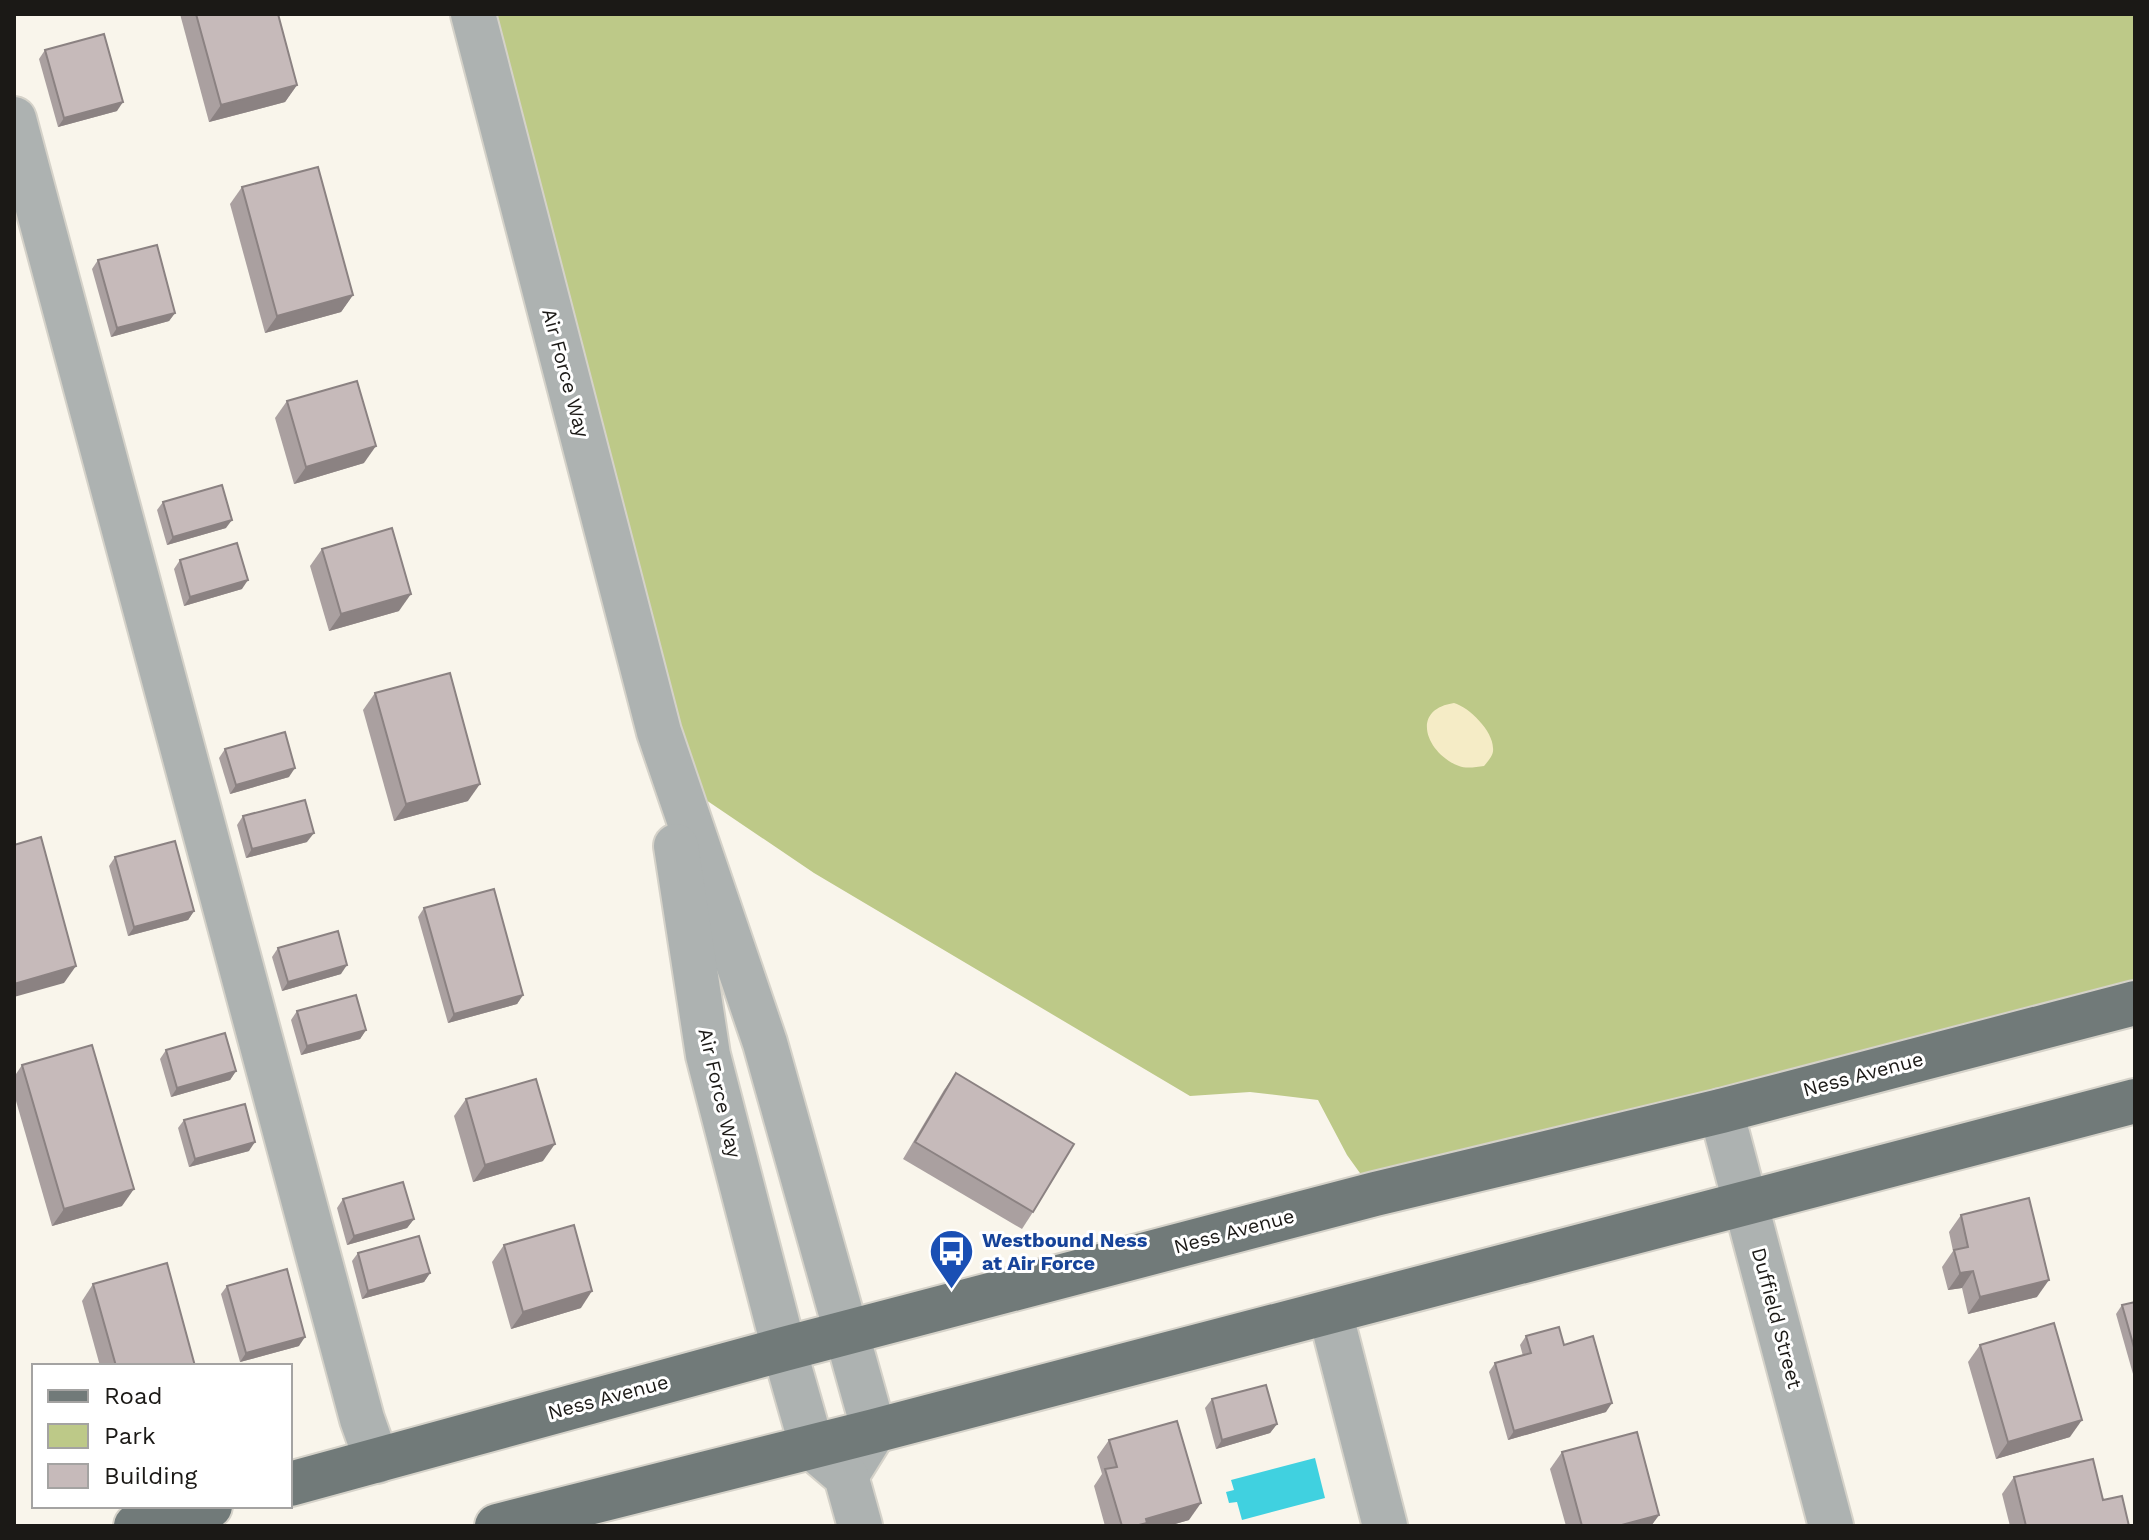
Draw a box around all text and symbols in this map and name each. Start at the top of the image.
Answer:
street label: Air Force Way [537,306,595,441]
street label: Air Force Way [693,1026,747,1161]
street label: Ness Avenue [1800,1046,1926,1102]
street label: Ness Avenue [1171,1203,1297,1259]
bus stop icon: Westbound Ness at Air Force [927,1228,975,1291]
place label: Westbound Ness at Air Force [982,1228,1148,1275]
street label: Duffield Street [1747,1245,1808,1392]
legend [32,1364,292,1508]
street label: Ness Avenue [545,1369,671,1425]
text: Road [104,1382,163,1410]
text: Park [104,1422,156,1450]
text: Building [104,1462,197,1490]

